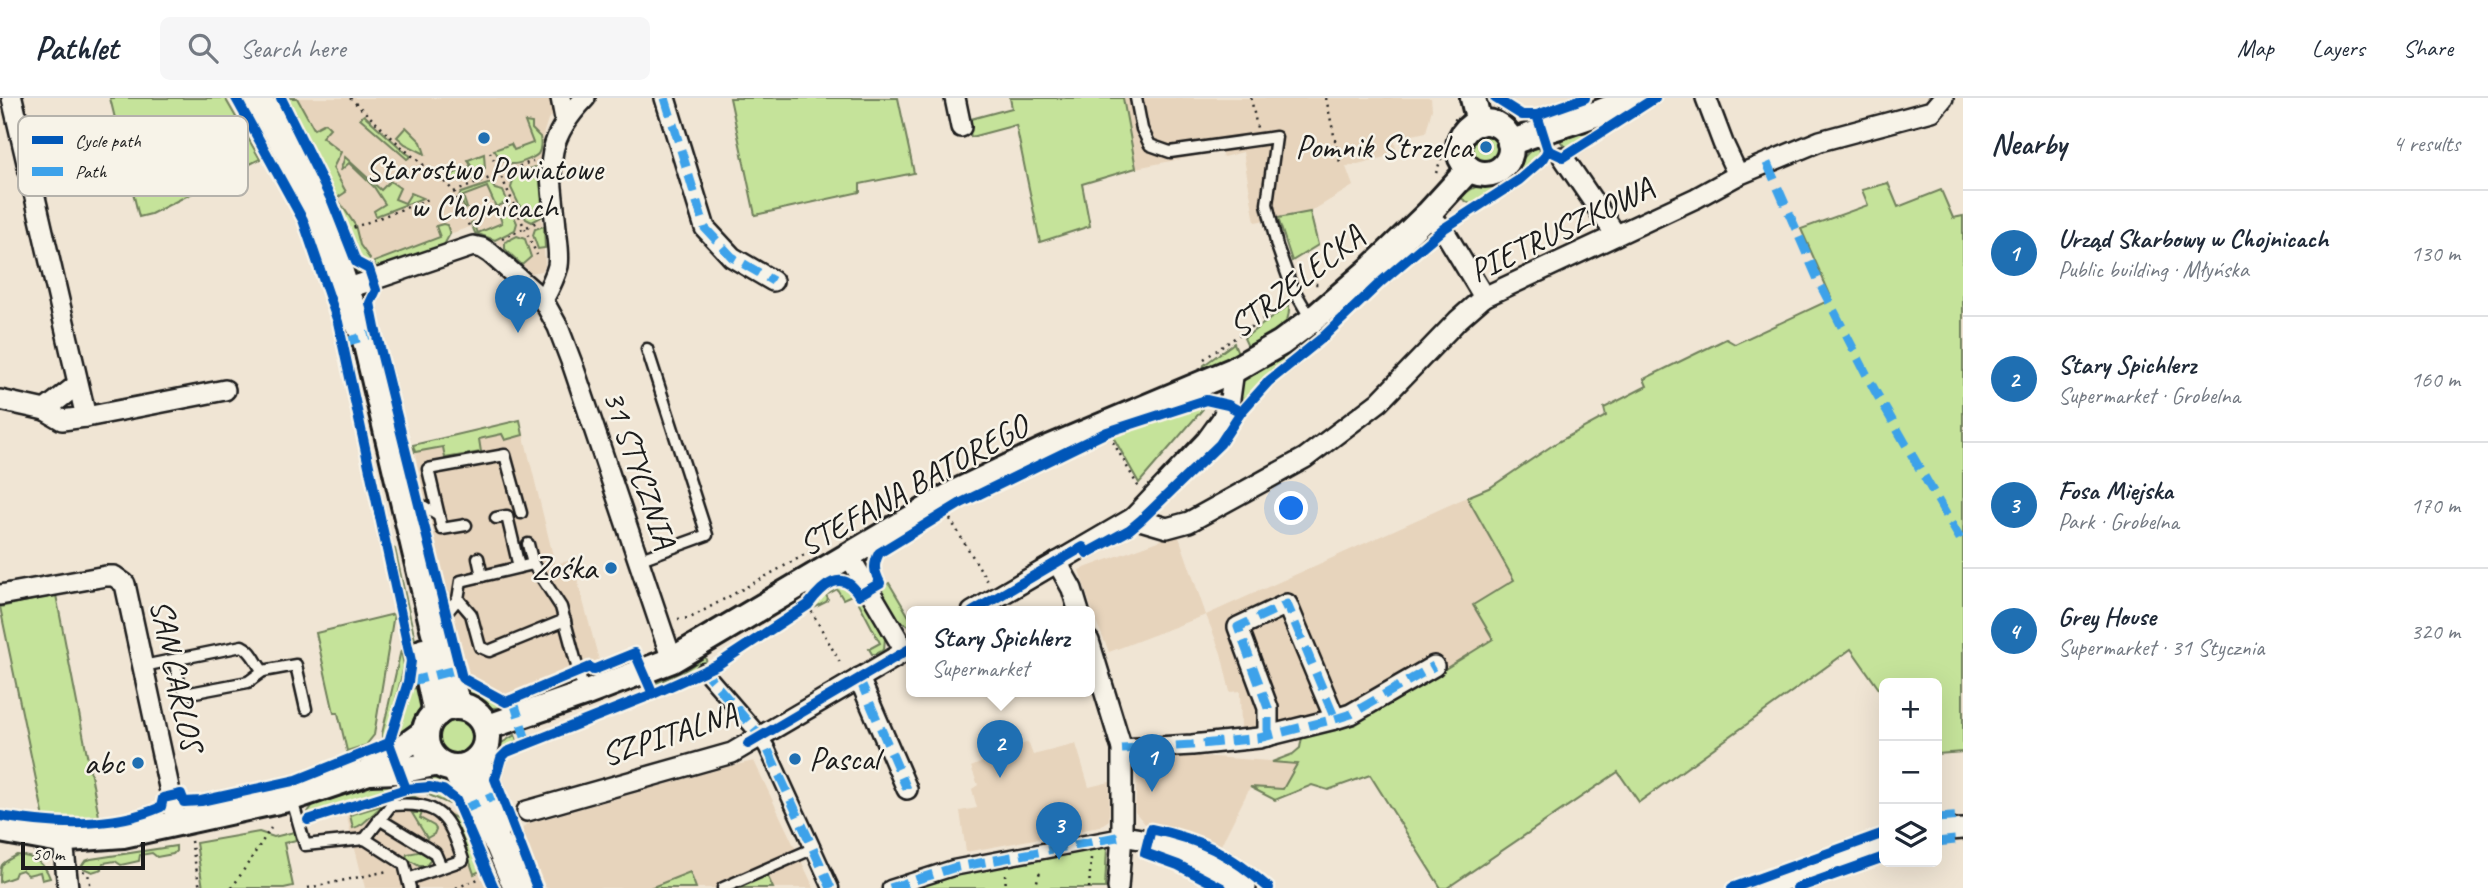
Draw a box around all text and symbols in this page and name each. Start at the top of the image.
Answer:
search box [160,17,650,80]
text: Pathlet [35,27,118,69]
icon: search [184,29,222,67]
text: Search here [240,32,346,65]
text: Map [2237,33,2274,63]
text: Layers [2312,33,2365,63]
text: Share [2403,33,2453,63]
legend [18,116,248,196]
text: Nearby [1991,125,2067,163]
place label: Pomnik Strzelca [1295,126,1474,168]
text: Cycle path [75,129,141,153]
text: 4 results [2393,129,2460,158]
marker: Starostwo Powiatowe w Chojnicach [476,130,492,146]
marker: Pomnik Strzelca [1478,139,1494,155]
place label: Starostwo Powiatowe w Chojnicach [365,148,605,228]
text: Path [75,160,108,184]
street label: PIETRUSZKOWA [1462,166,1661,292]
street label: STRZELECKA [1220,214,1373,347]
text: Urząd Skarbowy w Chojnicach [2058,222,2328,255]
text: 1 [2009,239,2019,268]
text: 130 m [2411,239,2460,268]
text: Public building · Młyńska [2058,255,2249,284]
pin: 4 [495,275,541,333]
text: Stary Spichlerz [2058,348,2196,381]
text: 2 [2009,365,2019,394]
text: 160 m [2411,365,2460,394]
text: Supermarket · Grobelna [2058,381,2240,410]
street label: 31 STYCZNIA [593,384,687,555]
street label: STEFANA BATOREGO [791,403,1038,565]
text: Fosa Miejska [2058,474,2173,507]
your location [1274,491,1308,525]
text: 3 [2009,491,2019,520]
text: 170 m [2411,491,2460,520]
text: Park · Grobelna [2058,507,2179,536]
place label: Zośka [531,547,600,589]
marker: Zośka [603,560,619,576]
street label: SAN CARLOS [140,595,215,759]
text: Grey House [2058,600,2156,633]
popup [906,606,1095,697]
text: 4 [2009,617,2019,646]
text: 320 m [2411,617,2460,646]
text: Stary Spichlerz [931,621,1070,654]
text: Supermarket · 31 Stycznia [2058,633,2264,662]
text: Supermarket [931,654,1029,683]
map controls [1879,678,1942,867]
button: + [1879,678,1942,741]
street label: SZPITALNA [596,692,744,776]
pin: 2 [977,720,1023,778]
pin: 1 [1129,734,1175,792]
place label: Pascal [809,738,884,780]
button: − [1879,741,1942,804]
place label: abc [84,742,125,784]
marker: Pascal [787,751,803,767]
marker: abc [130,755,146,771]
pin: 3 [1036,802,1082,860]
button: layers [1879,804,1942,867]
scale bar [21,839,145,871]
text: 50 m [32,842,64,866]

